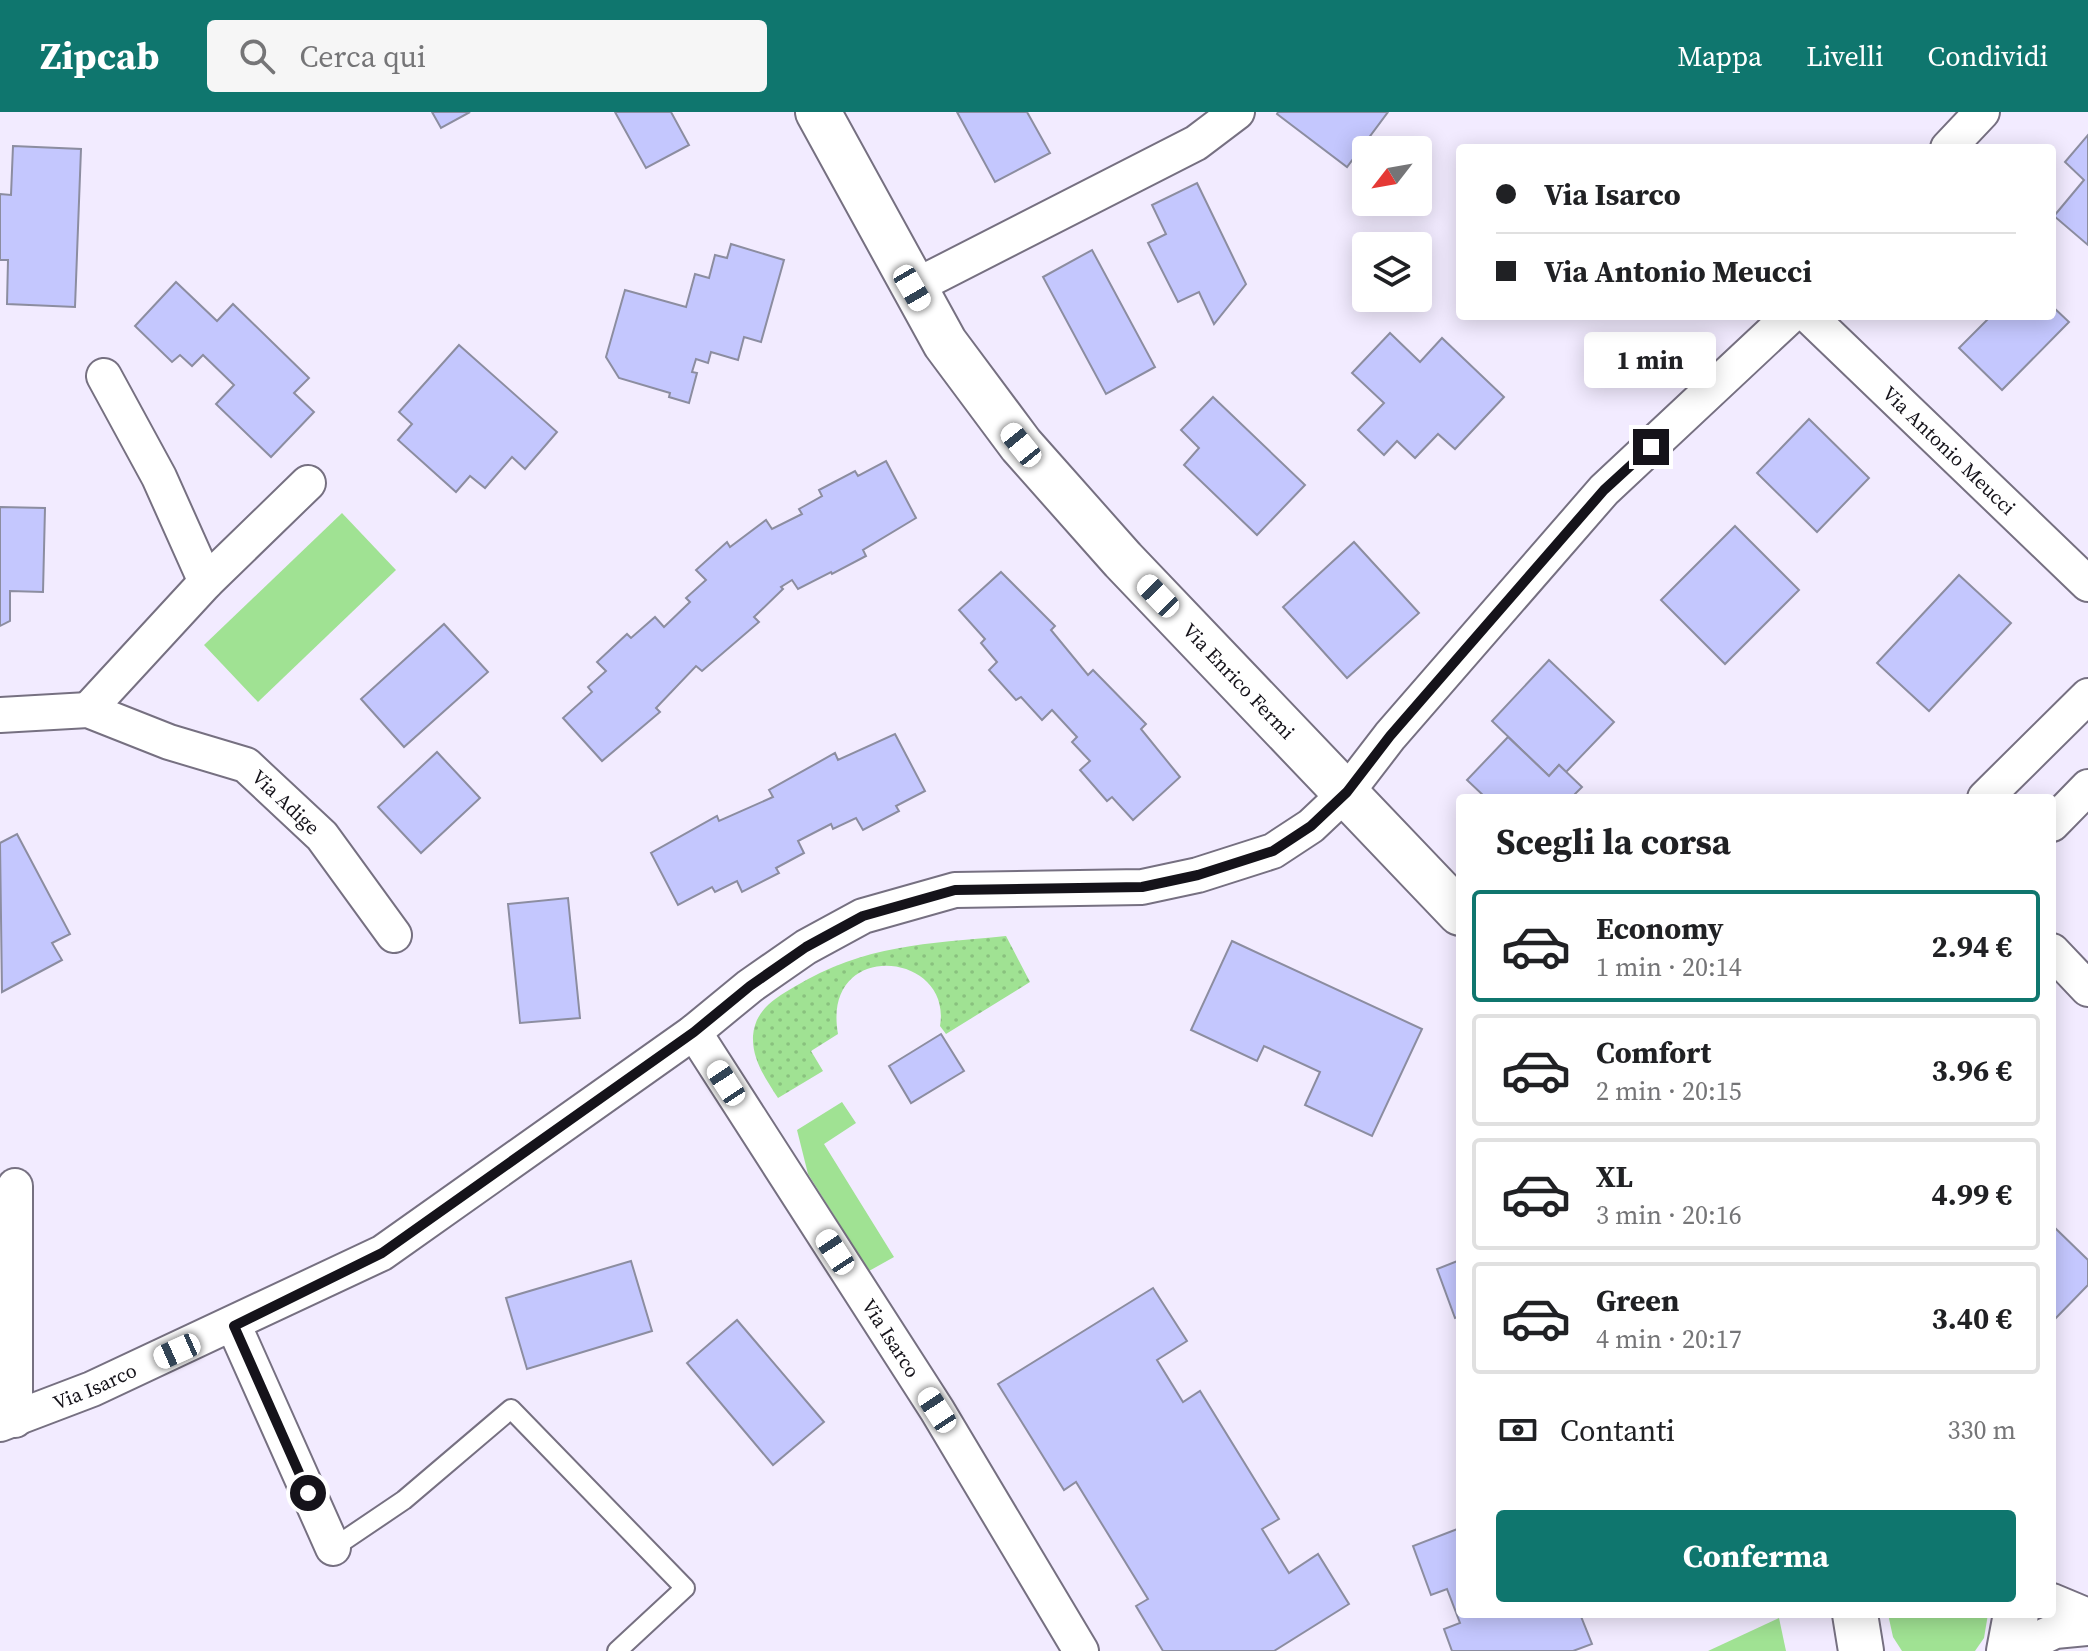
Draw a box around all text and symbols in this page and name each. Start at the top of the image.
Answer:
search box [207,20,767,92]
text: Zipcab [40,30,159,82]
icon: search [235,34,279,78]
text: Cerca qui [299,36,426,77]
text: Mappa [1677,37,1762,75]
text: Livelli [1806,37,1883,75]
text: Condividi [1927,37,2048,75]
north arrow [1352,136,1432,216]
map controls [1352,136,1432,312]
text: Via Isarco [1544,174,1681,215]
button: layers [1352,232,1432,312]
text: Via Antonio Meucci [1544,251,1812,292]
car [890,261,934,315]
callout: 1 min [1585,331,1717,387]
text: 1 min [1616,342,1684,378]
street label: Via Antonio Meucci [1876,380,2022,521]
car [997,419,1045,471]
route end [1633,429,1669,465]
car [1133,570,1183,622]
street label: Via Enrico Fermi [1176,617,1301,746]
street label: Via Adige [245,763,326,841]
text: Scegli la corsa [1496,817,1731,866]
text: Economy [1596,908,1724,949]
icon: car [1500,910,1572,982]
text: 2.94 € [1932,926,2012,967]
text: 1 min · 20:14 [1596,949,1742,985]
text: Comfort [1596,1032,1711,1073]
icon: car [1500,1034,1572,1106]
text: 3.96 € [1932,1050,2012,1091]
car [703,1056,749,1110]
text: 2 min · 20:15 [1596,1073,1742,1109]
text: XL [1596,1156,1633,1197]
icon: car [1500,1158,1572,1230]
text: 4.99 € [1932,1174,2012,1215]
text: 3 min · 20:16 [1596,1197,1742,1233]
car [812,1225,858,1279]
text: Green [1596,1280,1679,1321]
icon: car [1500,1282,1572,1354]
street label: Via Isarco [855,1293,927,1383]
text: 3.40 € [1932,1298,2012,1339]
text: 4 min · 20:17 [1596,1321,1742,1357]
car [150,1330,204,1372]
street label: Via Isarco [49,1356,141,1417]
car [914,1383,960,1437]
icon: cash [1496,1408,1540,1452]
text: Contanti [1560,1410,1675,1451]
text: 330 m [1948,1412,2016,1448]
route start [290,1475,326,1511]
button: Conferma [1496,1510,2016,1602]

